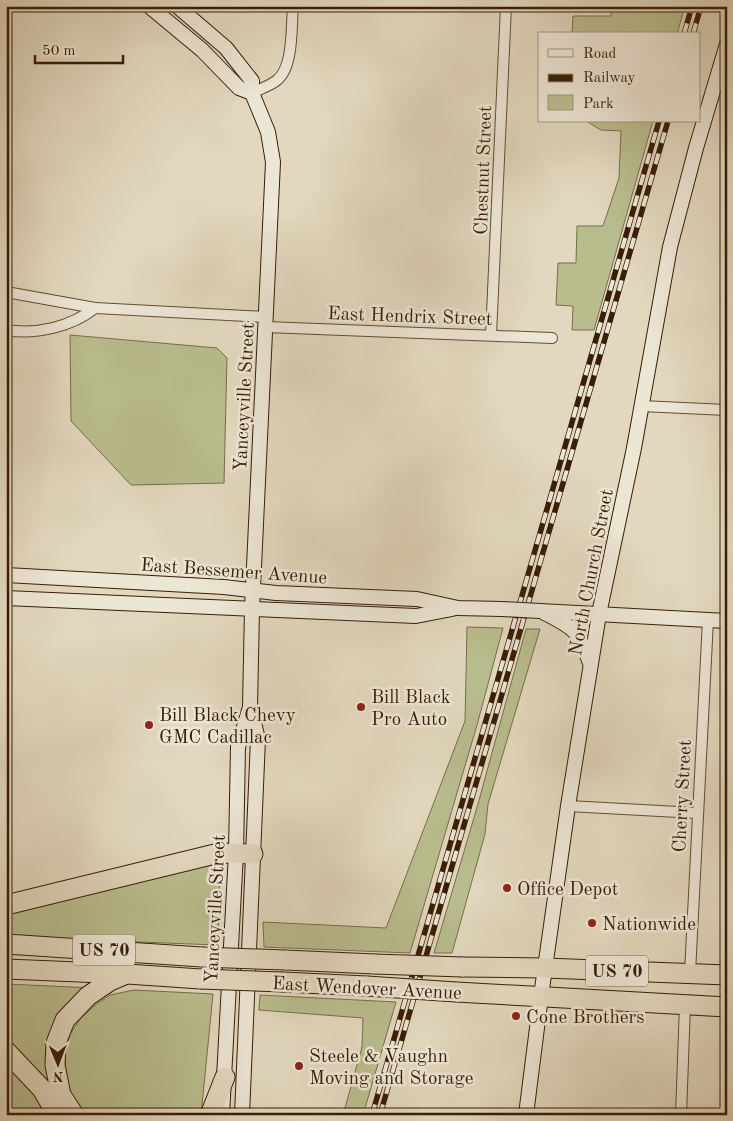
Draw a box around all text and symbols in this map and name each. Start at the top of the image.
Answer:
scale bar [35,32,122,64]
legend [538,32,700,122]
text: 50 m [42,44,76,59]
text: Road [583,47,617,62]
text: Railway [583,71,636,86]
text: Park [583,97,614,112]
street label: Chestnut Street [473,105,496,235]
street label: East Hendrix Street [327,305,493,330]
street label: Yanceyville Street [232,322,259,472]
street label: North Church Street [567,487,618,657]
street label: East Bessemer Avenue [140,556,328,588]
place label: Bill Black Pro Auto [371,689,451,730]
marker: Bill Black Pro Auto [355,701,367,713]
place label: Bill Black Chevy GMC Cadillac [159,707,296,748]
marker: Bill Black Chevy GMC Cadillac [143,719,155,731]
street label: Cherry Street [671,739,696,853]
street label: Yanceyville Street [203,834,230,984]
place label: Office Depot [517,881,618,900]
marker: Office Depot [501,882,513,894]
place label: Nationwide [602,916,696,935]
marker: Nationwide [586,917,598,929]
road number: US 70 [73,934,135,966]
road number: US 70 [586,956,648,986]
street label: East Wendover Avenue [271,975,462,1004]
place label: Cone Brothers [526,1009,645,1028]
marker: Cone Brothers [510,1010,522,1022]
north arrow [32,1038,82,1088]
place label: Steele & Vaughn Moving and Storage [309,1048,474,1089]
marker: Steele & Vaughn Moving and Storage [293,1060,305,1072]
text: N [52,1069,64,1083]

